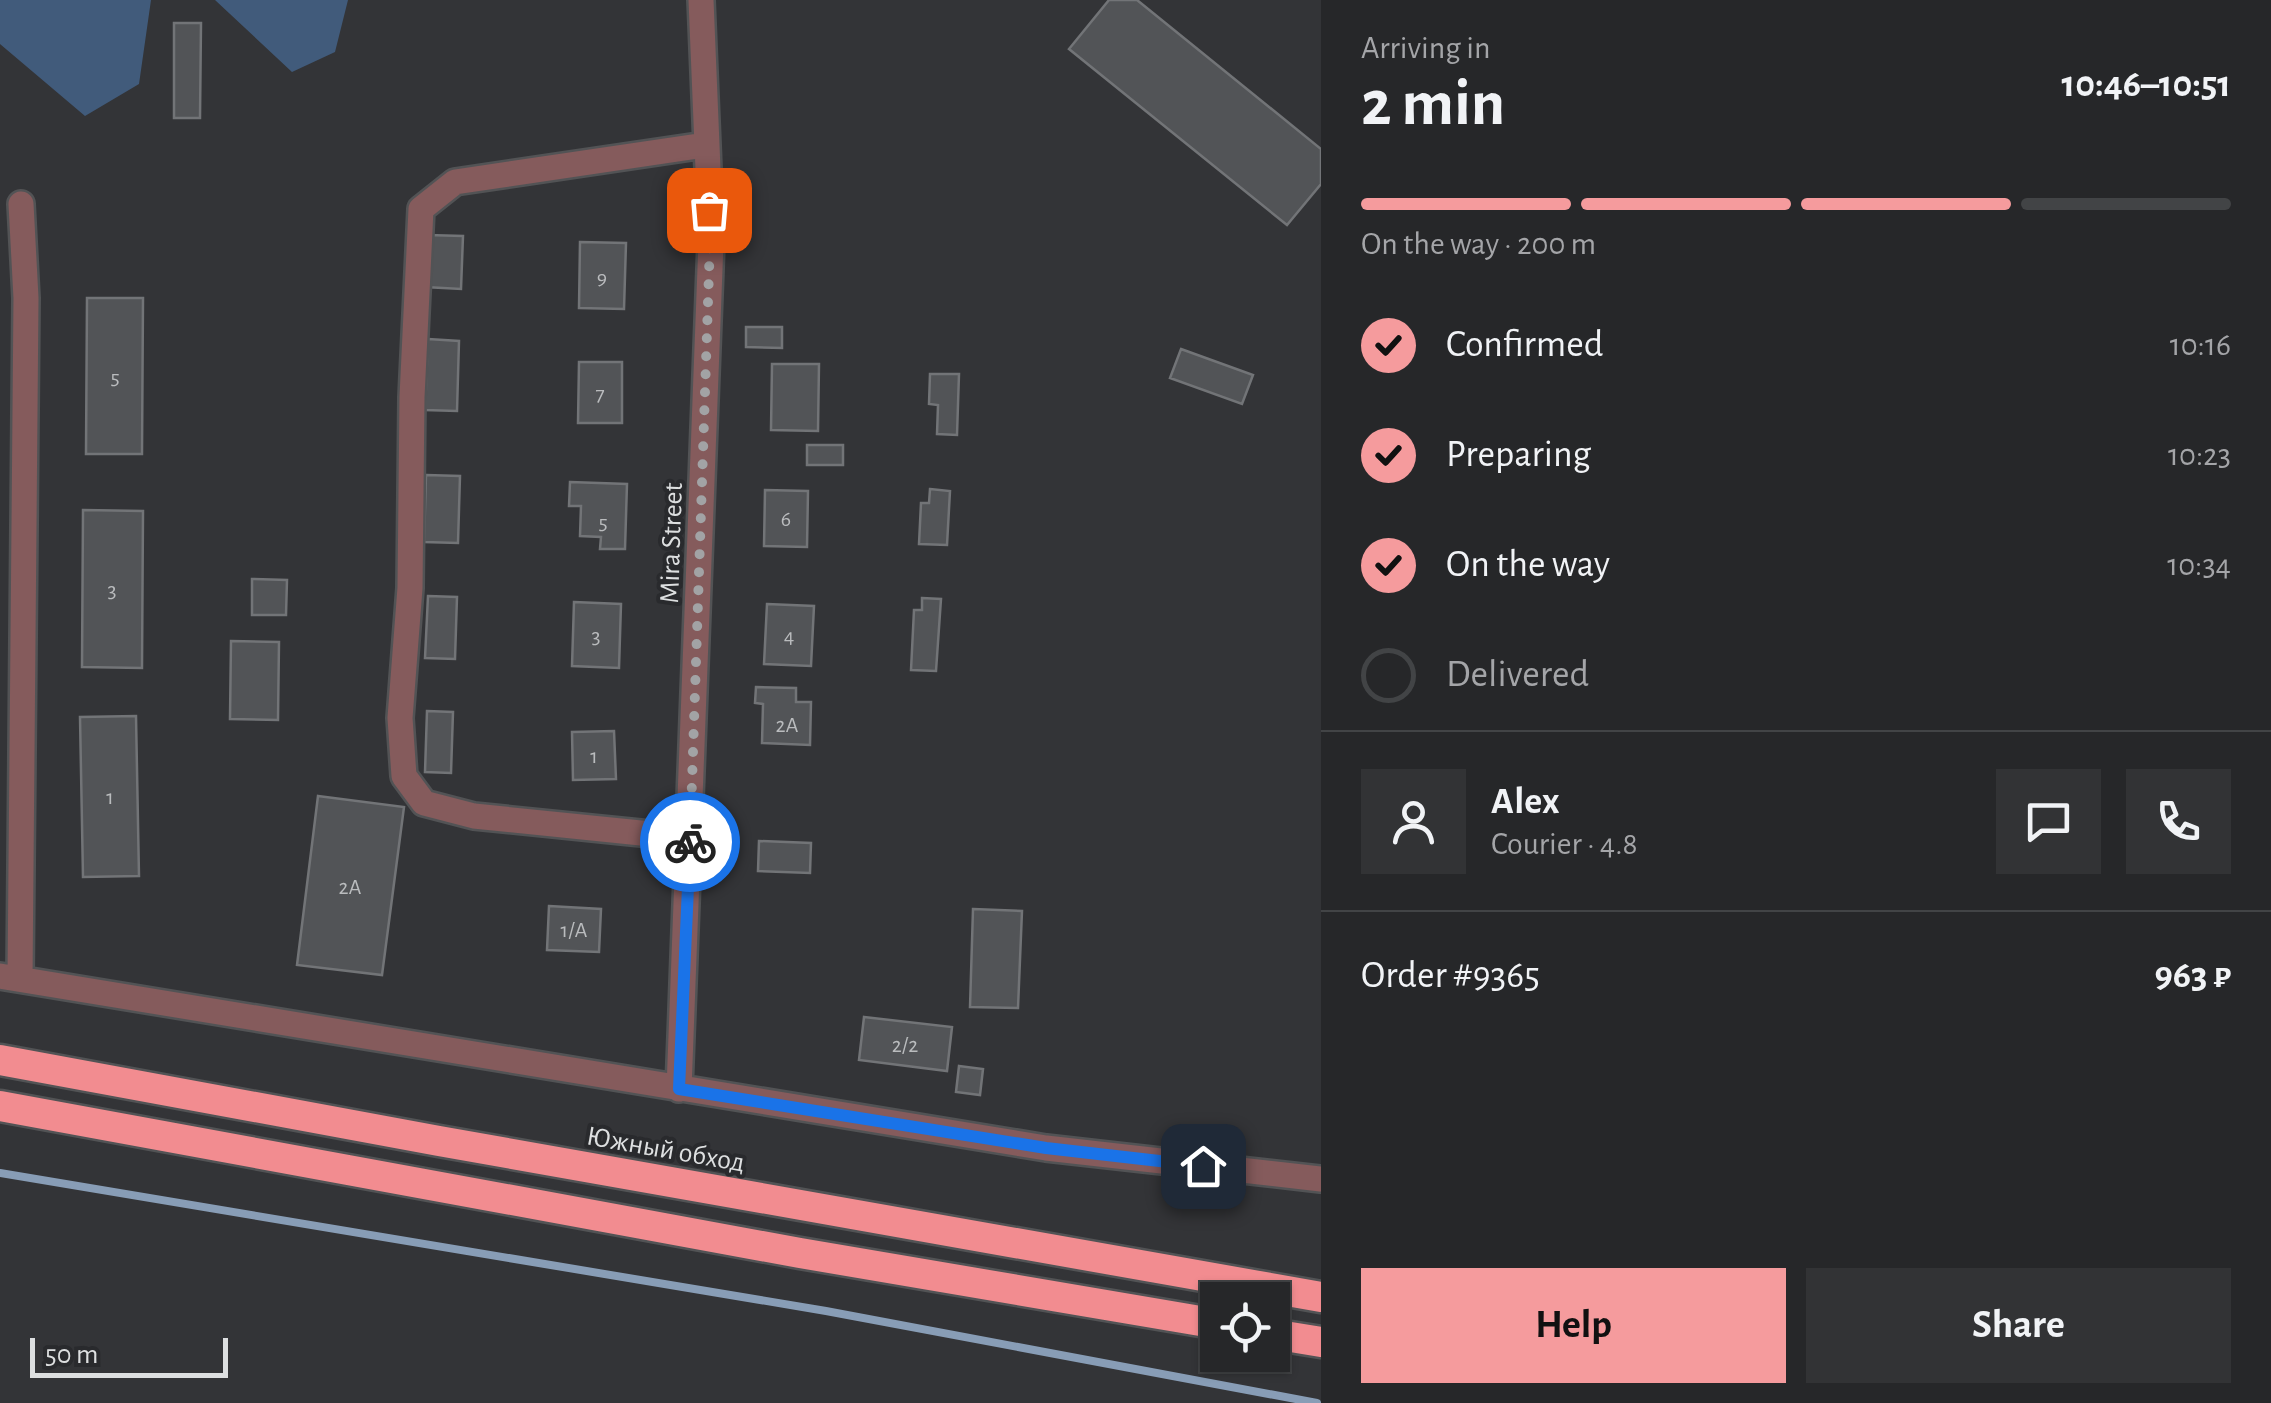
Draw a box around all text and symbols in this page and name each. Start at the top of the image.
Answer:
text: Arriving in [1361,32,1490,64]
text: 10:46–10:51 [2062,66,2231,104]
text: 2 min [1361,72,1505,137]
pin [667,168,752,253]
icon: bag [682,183,737,238]
text: On the way · 200 m [1361,228,1596,260]
house number: 9 [597,266,607,288]
icon: check [1361,318,1416,373]
text: Confirmed [1446,326,1603,364]
text: 10:16 [2170,329,2231,361]
house number: 5 [110,366,120,388]
house number: 7 [595,383,605,405]
icon: check [1361,428,1416,483]
text: Preparing [1446,436,1591,474]
text: 10:23 [2168,439,2231,471]
street label: Mira Street [656,482,688,604]
house number: 6 [781,508,791,530]
house number: 5 [598,511,608,533]
icon: check [1361,538,1416,593]
text: On the way [1446,546,1610,584]
text: 10:34 [2167,549,2231,581]
house number: 3 [107,579,117,601]
house number: 3 [591,625,601,647]
house number: 4 [784,625,794,647]
text: Delivered [1446,656,1589,694]
house number: 2А [776,714,799,736]
house number: 1 [590,745,598,767]
button: person [1361,769,1466,874]
button: chat [1996,769,2101,874]
button: phone [2126,769,2231,874]
text: Alex [1491,783,1560,821]
house number: 1 [106,786,114,808]
courier [640,792,740,892]
icon: bike [663,815,718,870]
text: Courier · 4.8 [1491,828,1638,860]
house number: 2А [339,876,362,898]
house number: 1/А [561,919,587,941]
text: Order #9365 [1361,957,1540,995]
text: 963 ₽ [2154,957,2231,995]
house number: 2/2 [892,1034,918,1056]
street label: Южный обход [584,1122,747,1178]
pin [1161,1124,1246,1209]
icon: home [1176,1139,1231,1194]
button: Help [1361,1268,1786,1383]
button: Share [1806,1268,2231,1383]
map controls [1200,1282,1290,1372]
button: locate [1200,1282,1290,1372]
scale bar [30,1333,228,1378]
text: 50 m [45,1341,99,1369]

